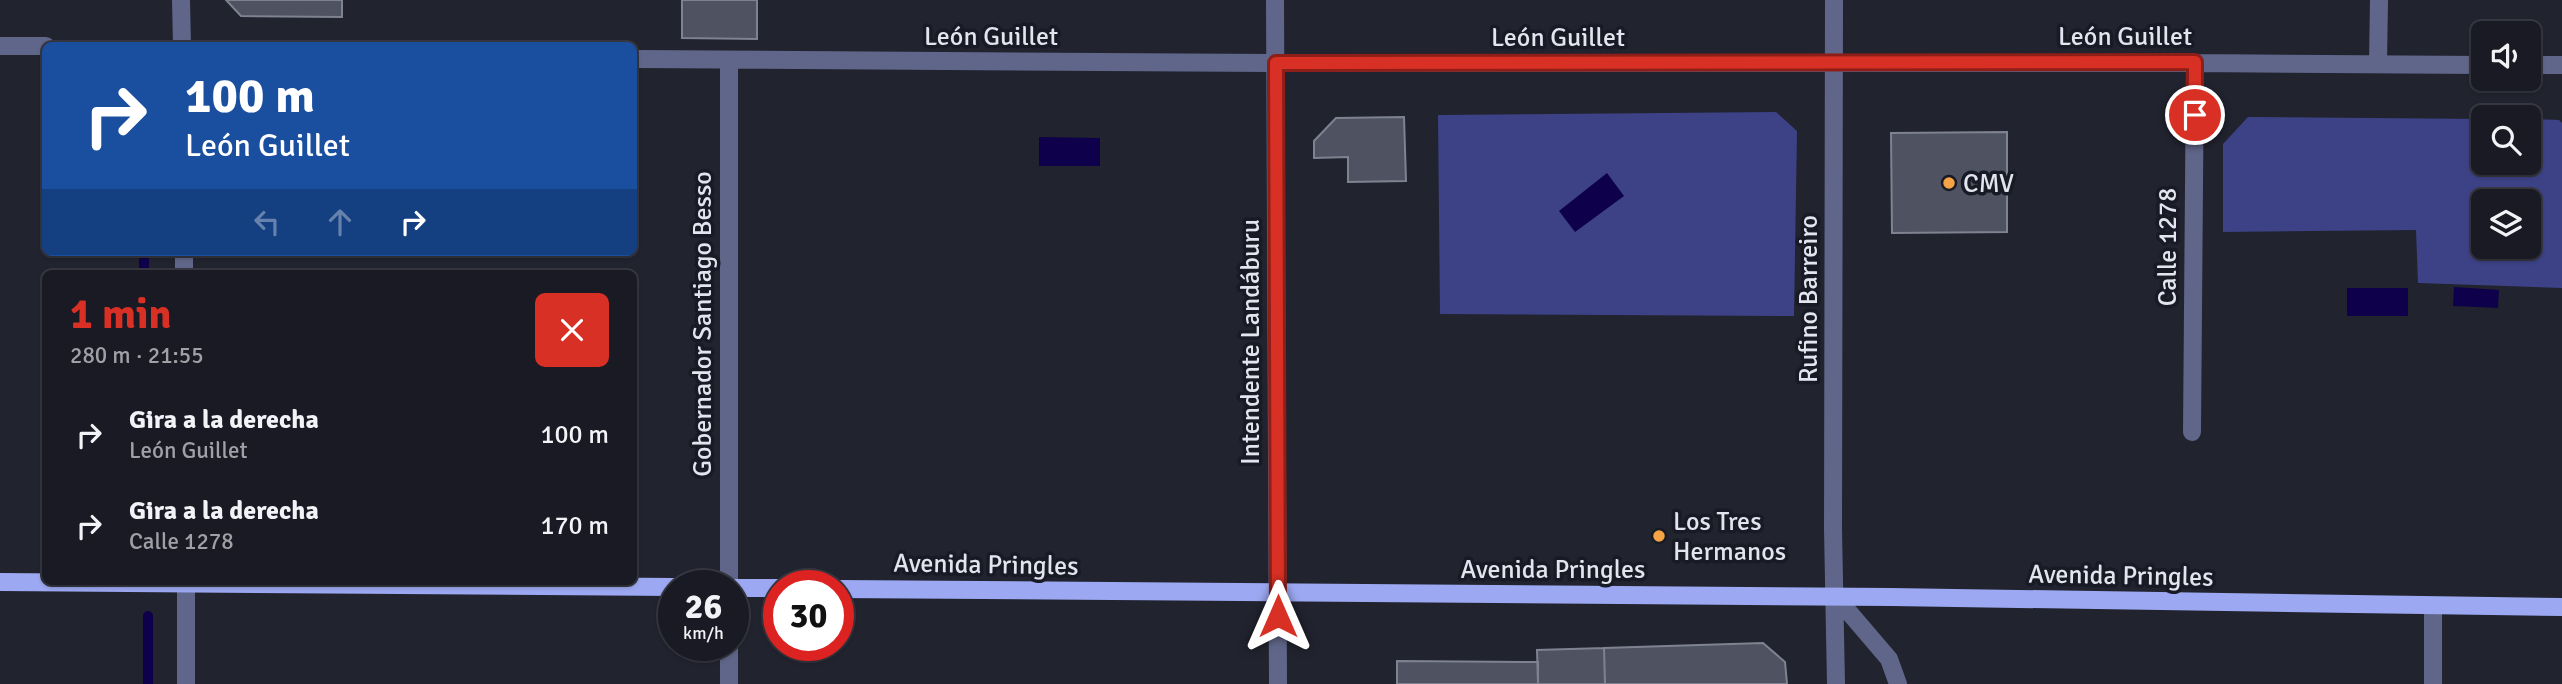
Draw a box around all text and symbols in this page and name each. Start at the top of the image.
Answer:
street label: León Guillet [924,21,1058,53]
street label: León Guillet [2058,21,2192,53]
map controls [2471,21,2541,259]
button: sound [2471,21,2541,91]
street label: León Guillet [1491,22,1625,54]
text: 100 m [185,66,315,126]
icon: right [70,70,161,161]
pin [2165,85,2225,145]
icon: arrive [2176,96,2214,134]
button: search [2471,105,2541,175]
text: León Guillet [185,126,350,165]
place label: CMV [1963,168,2014,200]
street label: Gobernador Santiago Besso [687,171,719,477]
marker: CMV [1941,175,1957,191]
street label: Calle 1278 [2152,188,2184,306]
button: layers [2471,189,2541,259]
icon: left [248,203,286,241]
icon: ahead [321,203,359,241]
icon: right [394,203,432,241]
street label: Rufino Barreiro [1793,215,1825,383]
street label: Intendente Landáburu [1235,219,1267,465]
text: 1 min [70,289,171,340]
button: close [535,293,609,367]
text: 280 m · 21:55 [70,341,204,370]
text: Gira a la derecha [129,404,319,436]
icon: right [70,416,108,454]
text: 100 m [540,419,609,451]
text: León Guillet [129,436,248,465]
text: Gira a la derecha [129,495,319,527]
place label: Los Tres Hermanos [1673,506,1786,568]
icon: right [70,507,108,545]
text: 170 m [540,510,609,542]
text: Calle 1278 [129,527,234,556]
marker: Los Tres Hermanos [1651,528,1667,544]
street label: Avenida Pringles [893,547,1079,583]
street label: Avenida Pringles [1461,554,1645,586]
street label: Avenida Pringles [2028,558,2214,594]
speed limit sign: 30 [763,570,854,661]
position arrow [1241,579,1315,653]
text: 26 [685,585,722,628]
text: km/h [683,622,724,644]

